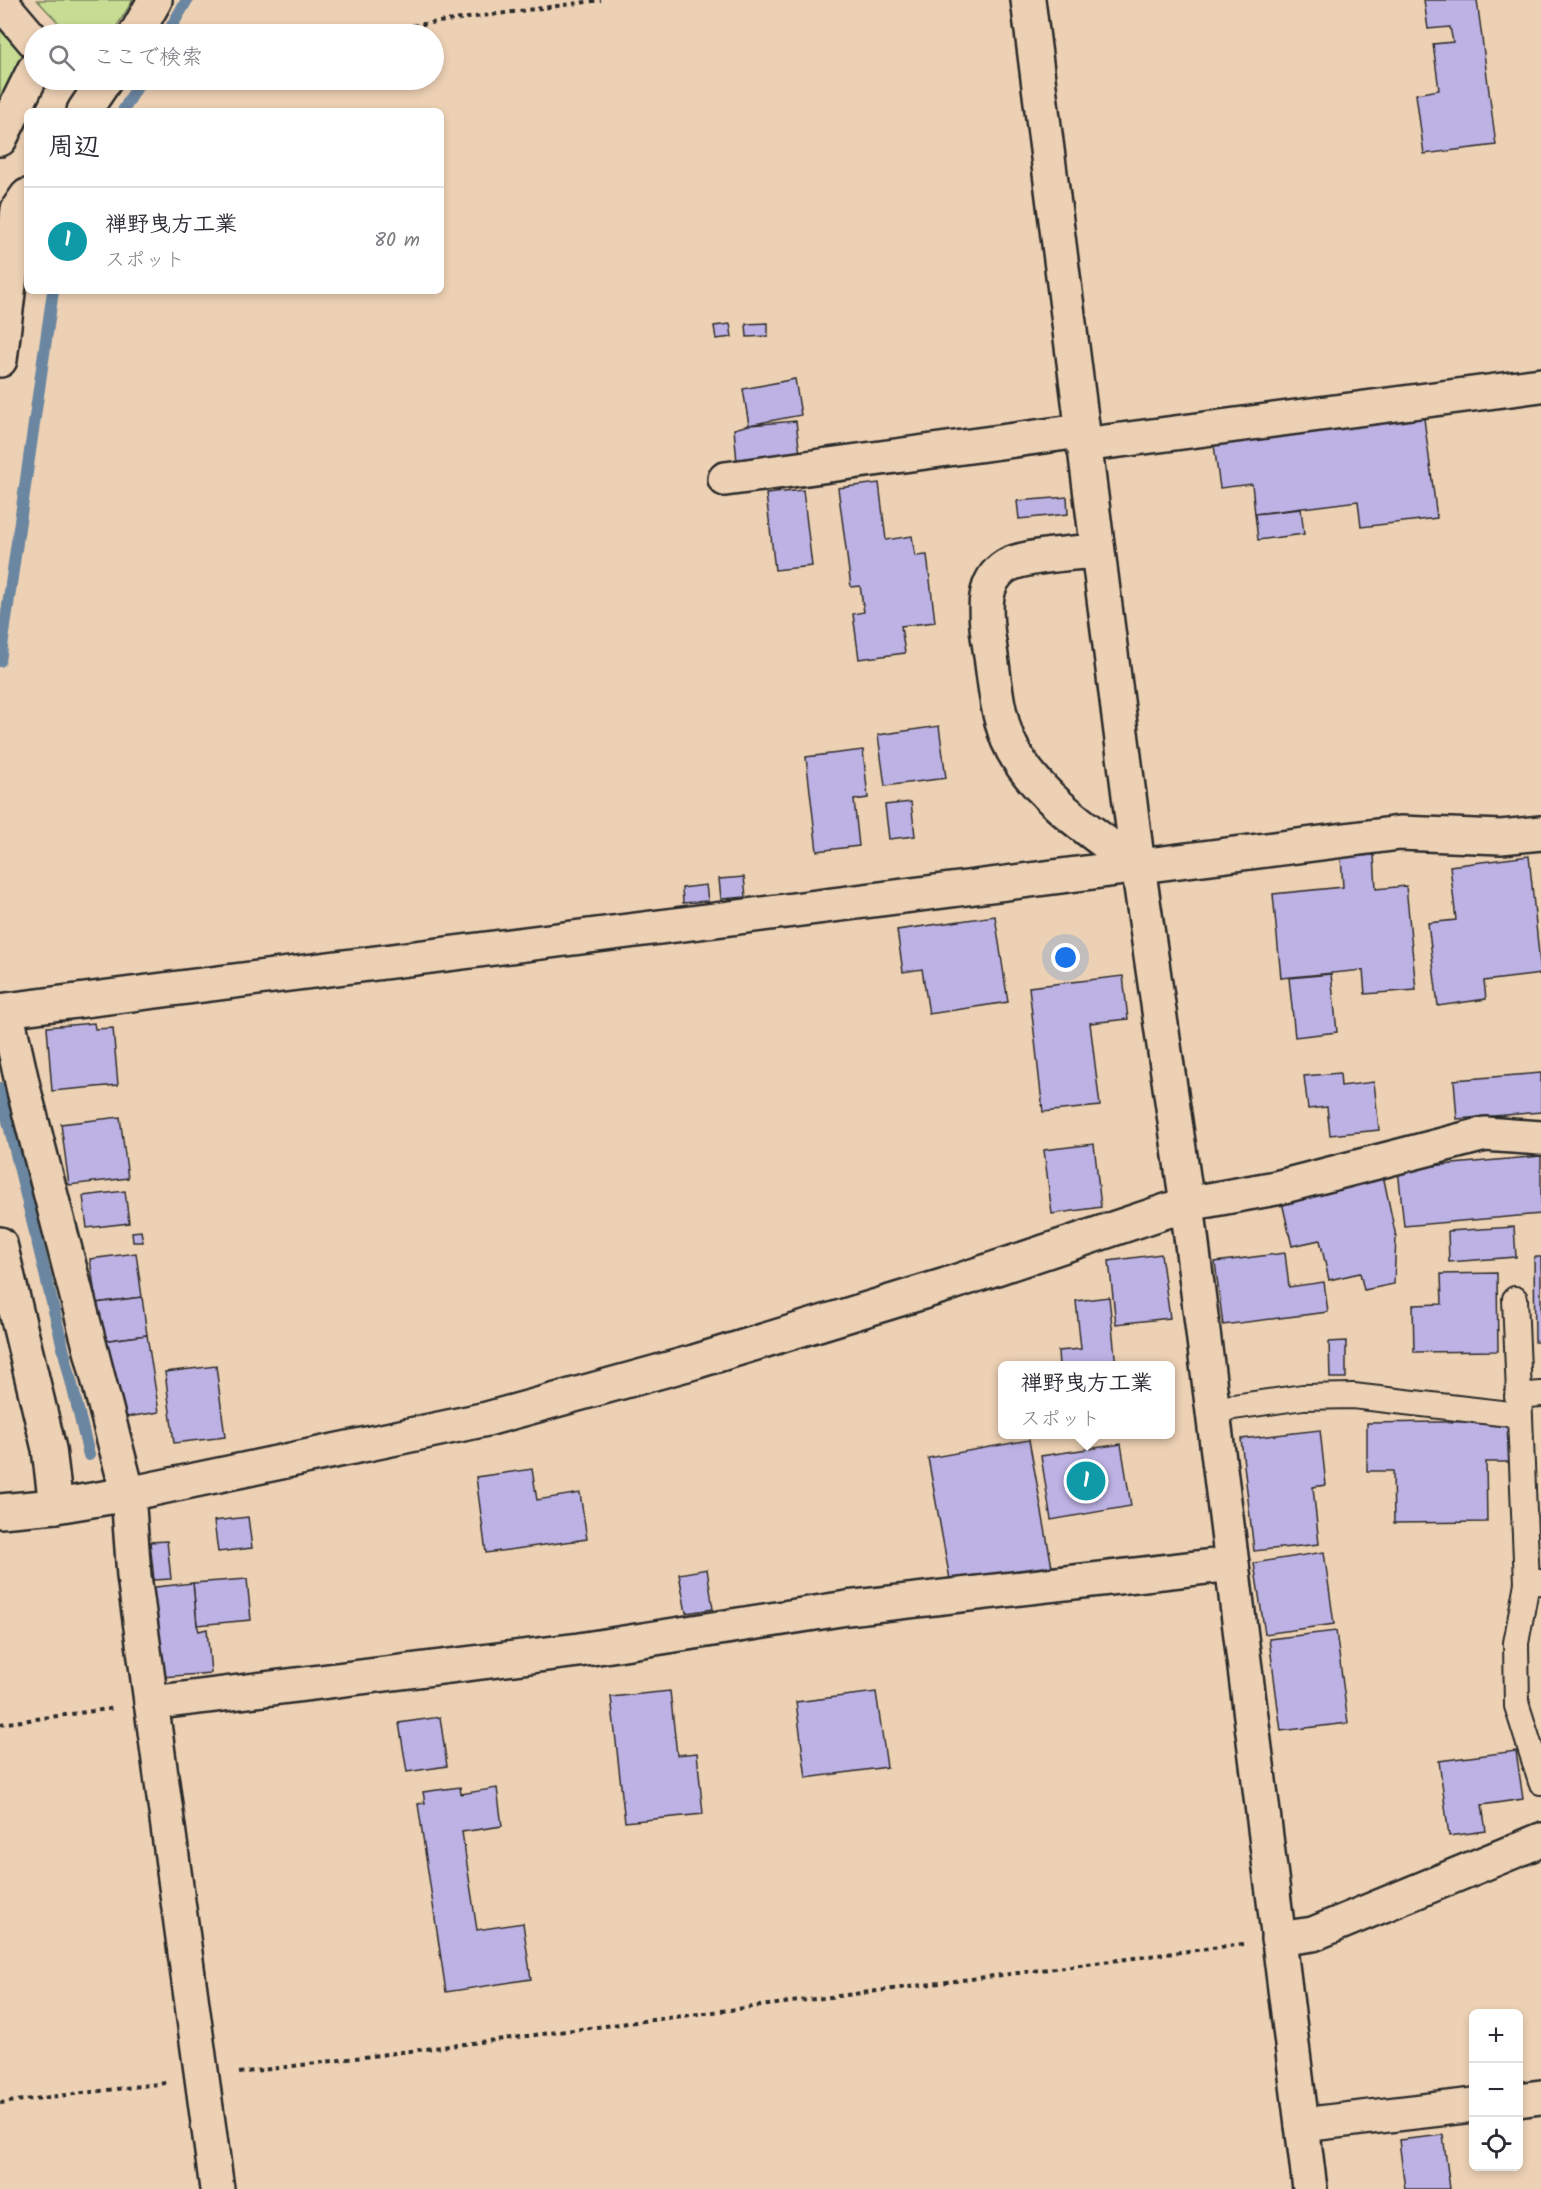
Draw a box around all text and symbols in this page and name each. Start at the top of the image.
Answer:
search box [24,24,444,90]
icon: search [45,41,78,74]
text: ここで検索 [93,41,203,76]
text: 周辺 [48,127,100,169]
text: 禅野曳方工業 [105,208,237,243]
text: 1 [64,225,71,257]
text: 80 m [374,225,420,257]
text: スポット [105,245,185,277]
your location [1051,943,1080,972]
popup [998,1361,1175,1439]
text: 禅野曳方工業 [1020,1367,1153,1402]
text: スポット [1020,1404,1100,1436]
pin: 1 [1066,1458,1106,1504]
map controls [1469,2009,1523,2171]
button: + [1469,2009,1523,2063]
button: − [1469,2063,1523,2117]
button: locate [1469,2117,1523,2171]

